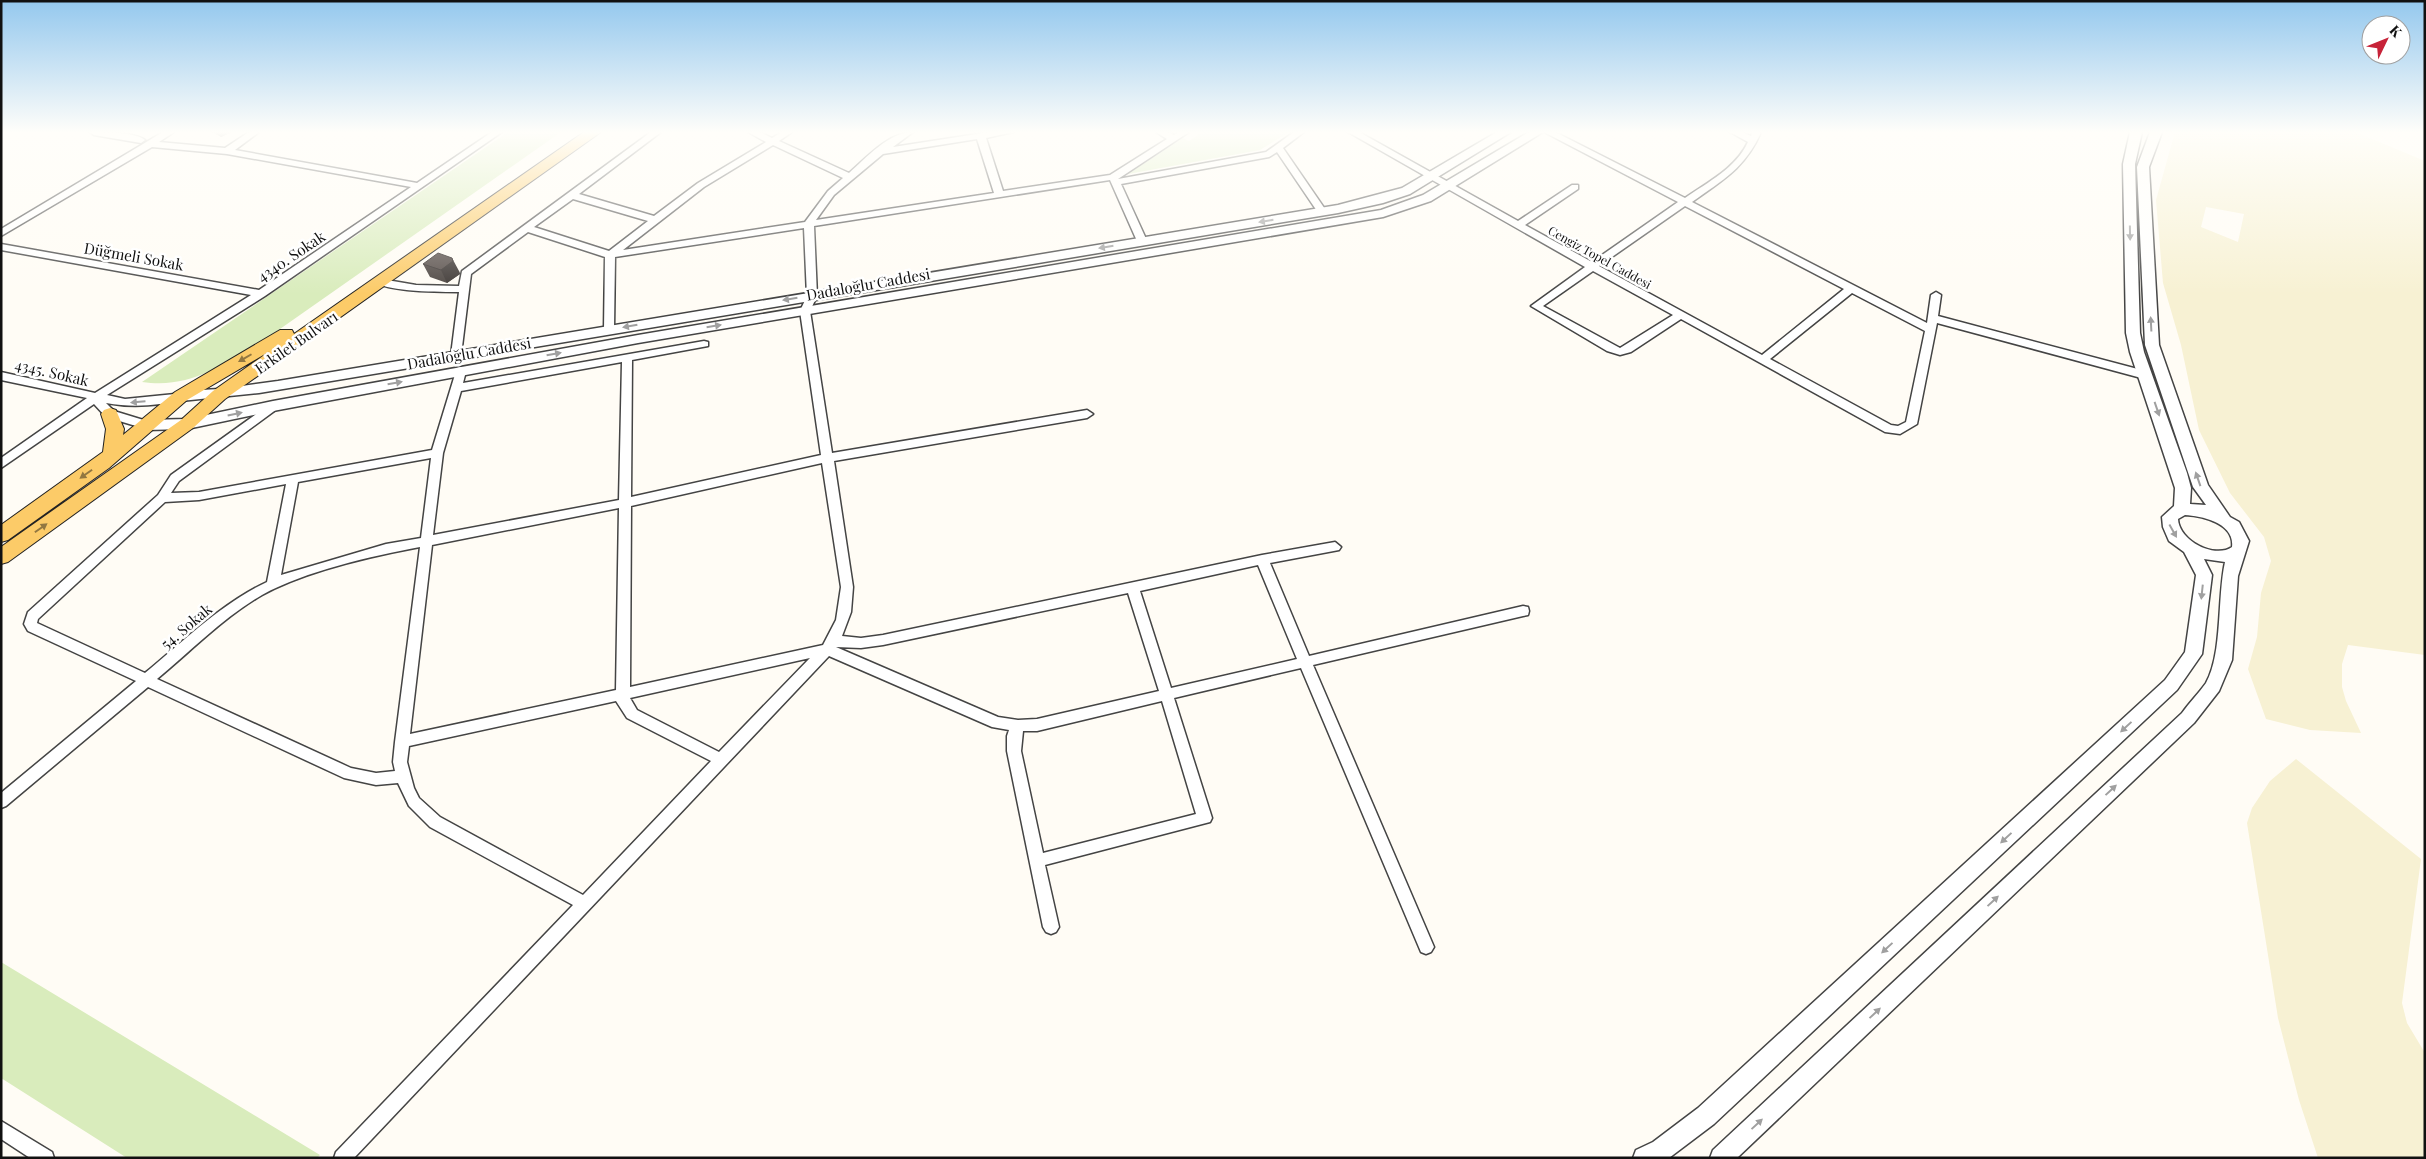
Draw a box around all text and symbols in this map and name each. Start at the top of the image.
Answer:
north arrow [2361,15,2411,65]
text: K [2386,21,2407,42]
one-way arrow [1258,217,1274,225]
street label: Cengiz Topel Caddesi [1546,222,1655,292]
one-way arrow [2127,225,2135,241]
street label: 4340. Sokak [253,226,329,286]
street label: Düğmeli Sokak [83,237,186,275]
one-way arrow [1097,243,1113,251]
street label: Dadaloğlu Caddesi [805,263,932,305]
one-way arrow [782,296,798,304]
street label: Erkilet Bulvarı [251,306,342,378]
one-way arrow [2147,316,2155,332]
one-way arrow [707,321,723,329]
one-way arrow [621,322,637,330]
street label: Dadaloğlu Caddesi [406,332,533,374]
one-way arrow [547,350,562,358]
street label: 4345. Sokak [13,354,92,390]
one-way arrow [238,354,253,362]
one-way arrow [387,379,403,387]
one-way arrow [130,398,146,406]
one-way arrow [2154,401,2161,416]
one-way arrow [227,409,243,417]
one-way arrow [80,469,93,479]
one-way arrow [2194,471,2201,486]
one-way arrow [34,523,48,533]
one-way arrow [2169,523,2177,538]
one-way arrow [2198,585,2206,601]
street label: 54. Sokak [156,598,216,653]
one-way arrow [2120,721,2132,733]
one-way arrow [2105,784,2117,796]
one-way arrow [2001,832,2013,844]
one-way arrow [1987,895,1999,907]
one-way arrow [1882,942,1894,954]
one-way arrow [1868,1007,1880,1019]
one-way arrow [1750,1118,1762,1130]

